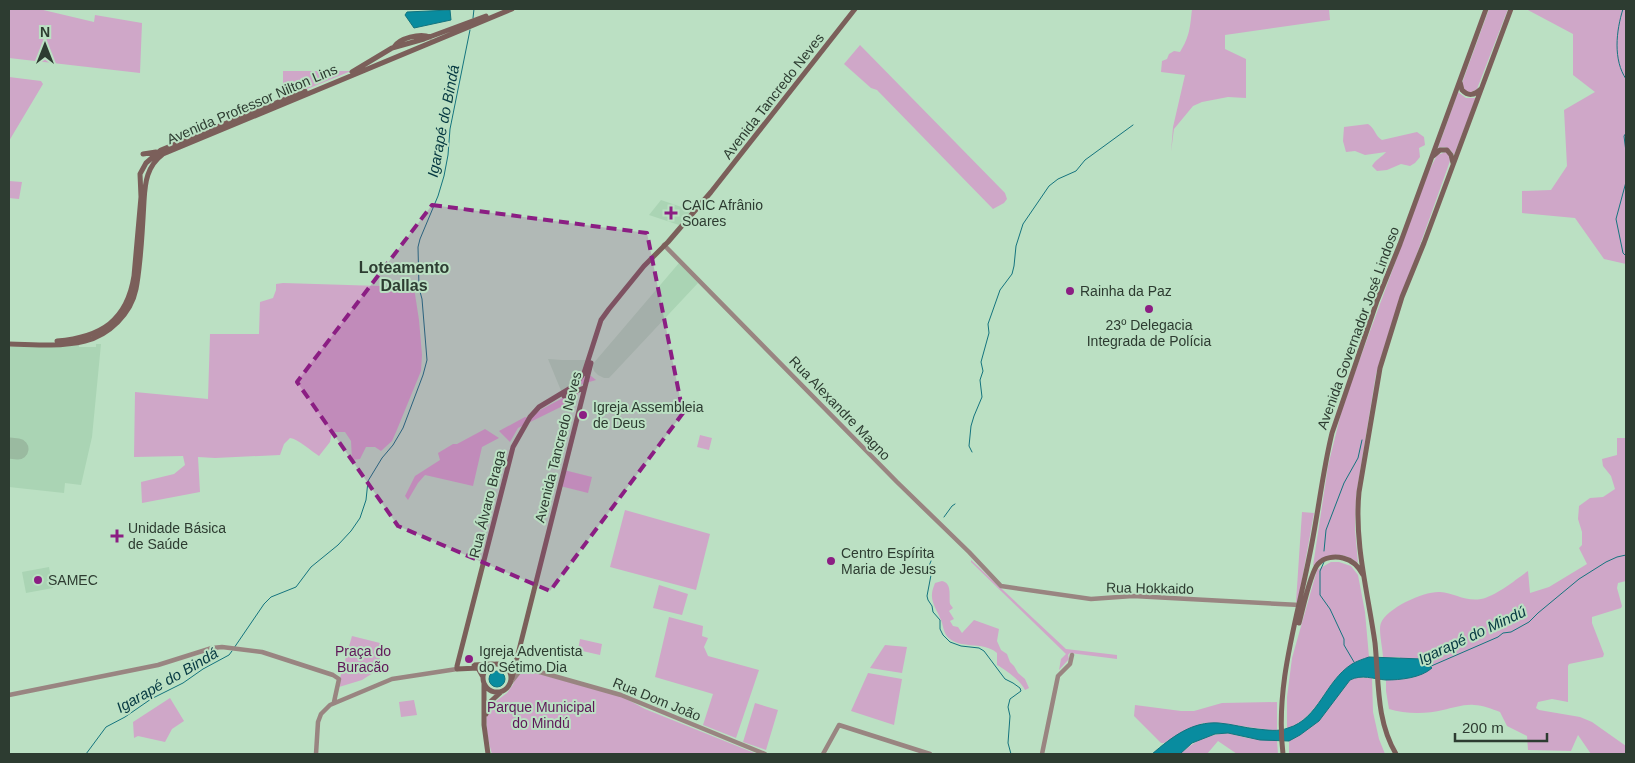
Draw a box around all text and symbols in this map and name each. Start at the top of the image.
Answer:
north arrow [20,20,70,70]
text: N [40,24,50,40]
street label: Avenida Tancredo Neves [719,30,827,162]
street label: Avenida Professor Nilton Lins [164,61,340,147]
water label: Igarapé do Bindá [424,63,462,179]
place label: CAIC Afrânio Soares [682,197,763,229]
marker: CAIC Afrânio Soares [664,206,678,220]
street label: Avenida Governador José Lindoso [1314,224,1402,432]
district label: Loteamento Dallas [359,259,450,294]
place label: Rainha da Paz [1080,283,1172,299]
marker: Rainha da Paz [1064,285,1076,297]
marker: 23º Delegacia Integrada de Polícia [1143,303,1155,315]
place label: 23º Delegacia Integrada de Polícia [1087,317,1211,349]
street label: Rua Alexandre Magno [786,353,894,464]
street label: Avenida Tancredo Neves [531,370,585,524]
place label: Igreja Assembleia de Deus [593,399,704,431]
marker: Igreja Assembleia de Deus [577,409,589,421]
street label: Rua Álvaro Braga [466,448,508,560]
place label: Unidade Básica de Saúde [128,520,226,552]
marker: Unidade Básica de Saúde [110,529,124,543]
place label: Centro Espírita Maria de Jesus [841,545,936,577]
marker: Centro Espírita Maria de Jesus [825,555,837,567]
place label: SAMEC [48,572,98,588]
marker: SAMEC [32,574,44,586]
street label: Rua Hokkaido [1106,579,1194,597]
water label: Igarapé do Mindú [1416,602,1529,667]
park label: Praça do Buracão [335,643,391,675]
place label: Igreja Adventista do Sétimo Dia [479,643,583,675]
water label: Igarapé do Bindá [113,644,221,716]
marker: Igreja Adventista do Sétimo Dia [463,653,475,665]
street label: Rua Dom João [611,674,703,724]
park label: Parque Municipal do Mindú [487,699,595,731]
scale bar [1455,710,1548,742]
text: 200 m [1462,719,1504,736]

